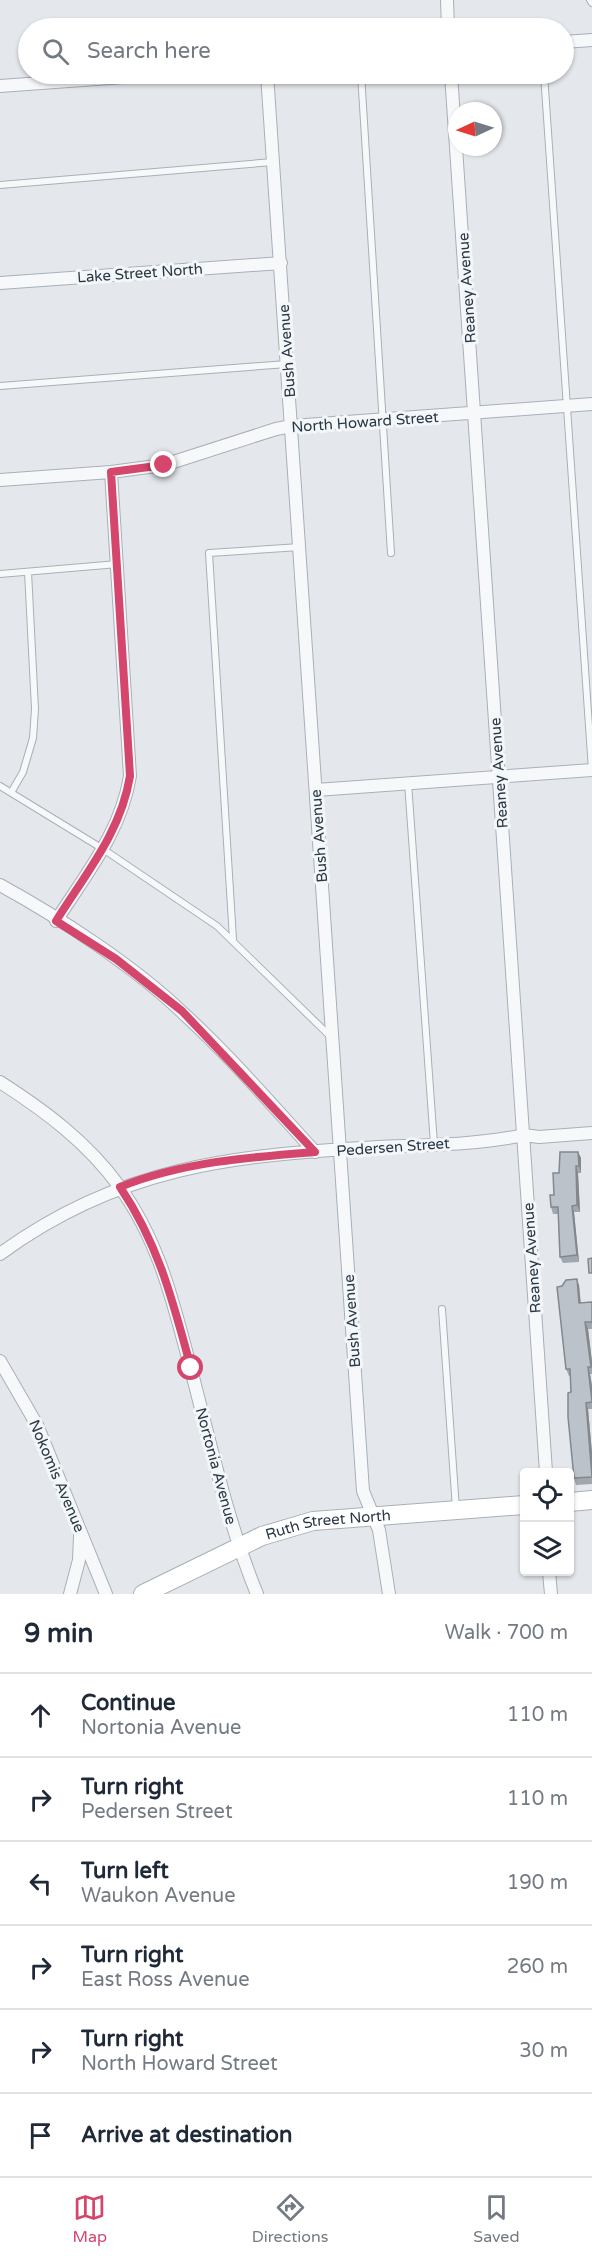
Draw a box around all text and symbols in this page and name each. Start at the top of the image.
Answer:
search box [18,18,574,84]
icon: search [39,35,72,68]
text: Search here [87,38,211,64]
north arrow [448,102,502,156]
street label: Reaney Avenue [454,232,480,344]
street label: Lake Street North [77,260,203,286]
street label: Bush Avenue [275,304,299,398]
street label: North Howard Street [291,408,439,436]
route end [150,451,176,477]
street label: Reaney Avenue [486,717,512,829]
street label: Bush Avenue [307,789,331,883]
street label: Pedersen Street [336,1134,451,1160]
street label: Reaney Avenue [519,1202,545,1314]
street label: Bush Avenue [340,1274,364,1368]
route start [177,1354,203,1380]
street label: Nortonia Avenue [192,1406,240,1526]
street label: Nokomis Avenue [25,1417,89,1535]
map controls [520,1468,574,1576]
button: locate [520,1468,574,1522]
street label: Ruth Street North [263,1506,391,1543]
button: layers [520,1522,574,1576]
text: 9 min [24,1618,93,1649]
text: Walk · 700 m [445,1621,568,1645]
text: Continue [81,1690,176,1716]
icon: ahead [24,1699,57,1732]
text: 110 m [507,1703,568,1727]
text: Nortonia Avenue [81,1716,241,1740]
text: Turn right [81,1774,183,1800]
icon: right [24,1783,57,1816]
text: 110 m [507,1787,568,1811]
text: Pedersen Street [81,1800,233,1824]
text: Turn left [81,1858,169,1884]
icon: left [24,1867,57,1900]
text: 190 m [507,1871,568,1895]
text: Waukon Avenue [81,1884,236,1908]
text: Turn right [81,1942,183,1968]
icon: right [24,1951,57,1984]
text: 260 m [507,1955,568,1979]
text: East Ross Avenue [81,1968,250,1992]
text: Turn right [81,2026,183,2052]
icon: right [24,2035,57,2068]
text: 30 m [519,2039,568,2063]
text: North Howard Street [81,2052,278,2076]
icon: arrive [24,2119,57,2152]
text: Arrive at destination [81,2122,292,2148]
tab: Map [72,2191,107,2247]
tab: Directions [252,2191,328,2247]
tab: Saved [473,2191,520,2247]

